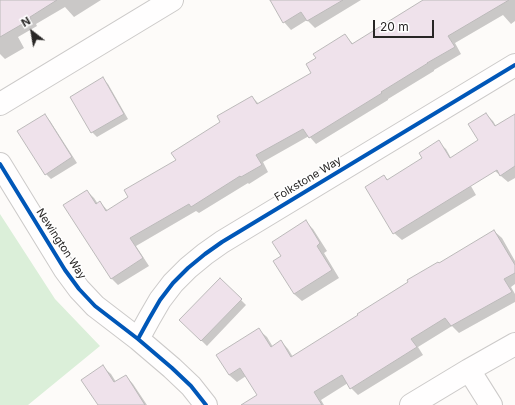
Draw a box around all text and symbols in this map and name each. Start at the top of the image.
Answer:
north arrow [12,12,52,52]
scale bar [375,12,436,38]
text: N [19,14,33,30]
text: 20 m [380,19,409,34]
street label: Folkstone Way [272,154,344,204]
street label: Newington Way [33,206,89,282]

